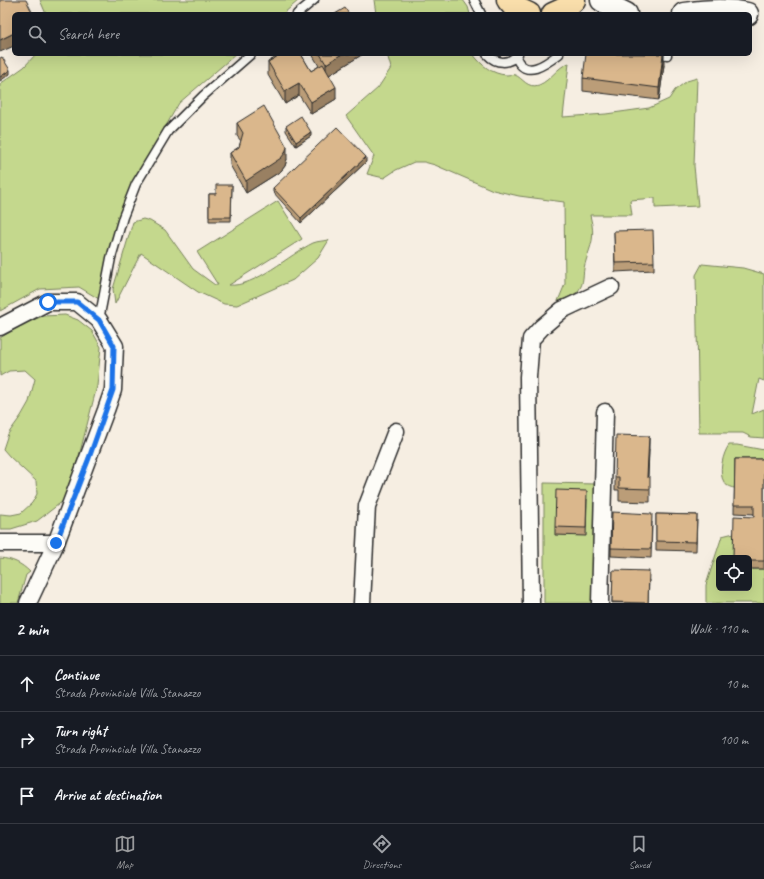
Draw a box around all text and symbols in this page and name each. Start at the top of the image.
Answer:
search box [12,12,752,56]
icon: search [26,23,48,45]
text: Search here [58,25,119,44]
route start [39,293,57,311]
route end [47,534,65,552]
map controls [716,555,752,591]
button: locate [716,555,752,591]
text: 2 min [16,619,49,640]
text: Walk · 110 m [689,621,748,637]
text: Continue [54,666,99,685]
icon: ahead [16,673,38,695]
text: 10 m [726,676,748,692]
text: Strada Provinciale Villa Stanazzo [54,685,200,701]
text: Turn right [54,722,107,741]
icon: right [16,729,38,751]
text: 100 m [720,732,748,748]
text: Strada Provinciale Villa Stanazzo [54,741,200,757]
icon: arrive [16,785,38,807]
text: Arrive at destination [54,786,161,805]
tab: Map [114,833,136,871]
tab: Directions [363,833,401,871]
tab: Saved [628,833,650,871]

